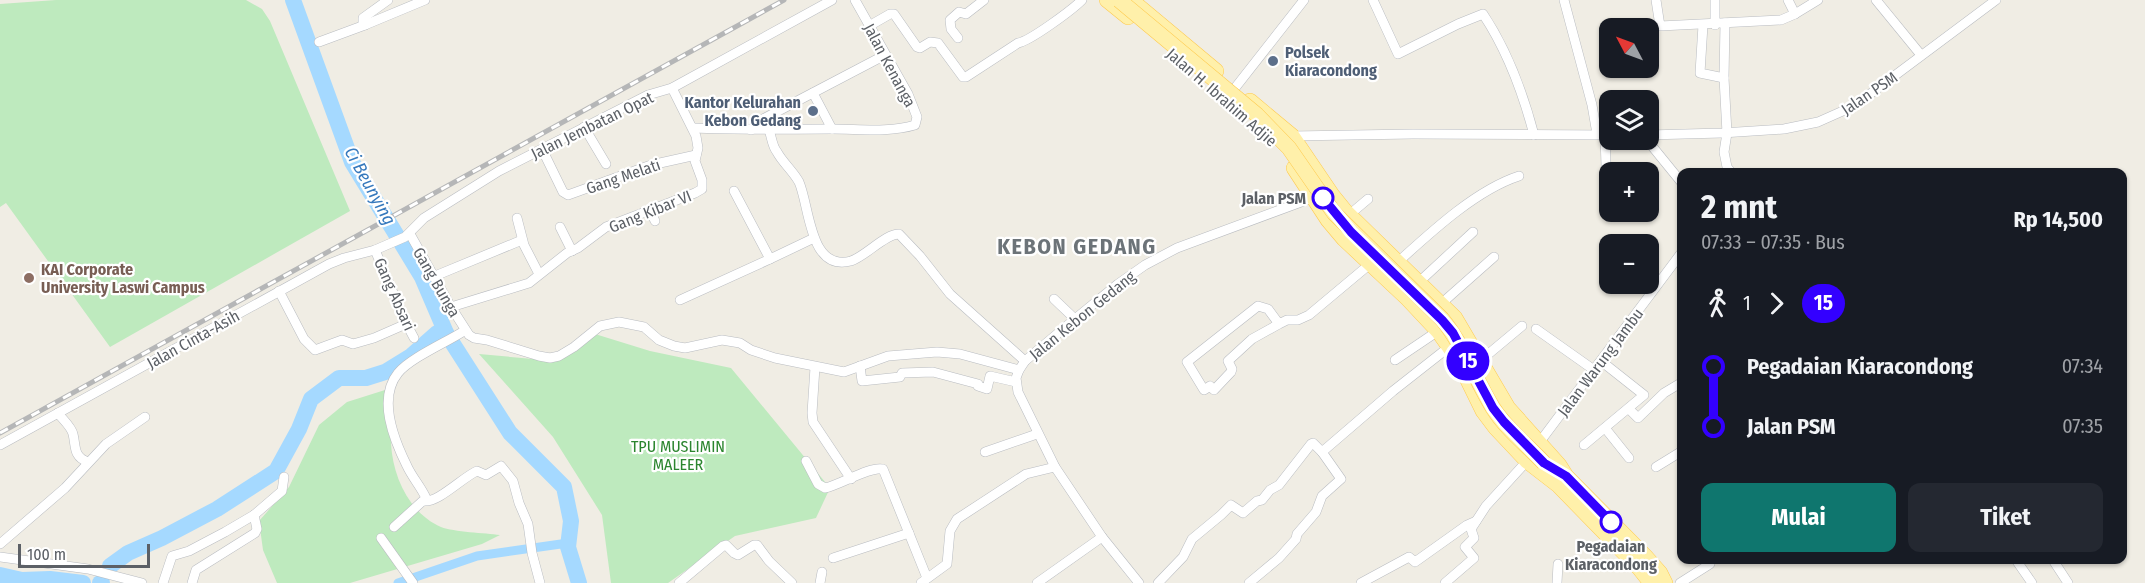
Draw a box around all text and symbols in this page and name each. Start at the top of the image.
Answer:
north arrow [1599,18,1659,78]
map controls [1599,18,1659,294]
street label: Jalan Kenanga [860,20,920,111]
place label: Polsek Kiaracondong [1285,43,1377,80]
street label: Jalan H. Ibrahim Adjie [1163,44,1281,151]
marker: Polsek Kiaracondong [1266,54,1280,68]
street label: Jalan PSM [1838,68,1901,119]
street label: Jalan Jembatan Opat [528,87,657,163]
button: layers [1599,90,1659,150]
place label: Kantor Kelurahan Kebon Gedang [685,93,801,130]
marker: Kantor Kelurahan Kebon Gedang [806,104,820,118]
water label: Ci Beunying [339,143,401,229]
street label: Gang Melati [584,155,663,198]
button: + [1599,162,1659,222]
street label: Gang Kibar VI [606,186,694,237]
marker: Jalan PSM [1312,187,1334,209]
text: 2 mnt [1701,187,1777,227]
place label: Jalan PSM [1240,189,1306,208]
text: Rp 14,500 [2013,206,2103,233]
text: 07:33 – 07:35 · Bus [1701,230,1845,254]
district label: KEBON GEDANG [997,233,1157,260]
button: − [1599,234,1659,294]
street label: Gang Bunga [409,244,464,321]
street label: Gang Absari [370,255,419,334]
place label: KAI Corporate University Laswi Campus [41,260,205,297]
street label: Jalan Kebon Gedang [1025,267,1140,364]
marker: KAI Corporate University Laswi Campus [22,271,36,285]
icon: walk [1701,287,1734,320]
icon: forward [1760,287,1793,320]
text: 15 [1814,290,1833,316]
text: 1 [1743,291,1751,315]
street label: Jalan Warung Jambu [1554,304,1647,420]
street label: Jalan Cinta-Asih [144,306,243,373]
line badge: 15 [1441,342,1495,380]
text: 15 [1458,348,1478,374]
text: Pegadaian Kiaracondong [1747,353,1973,380]
text: 07:34 [2062,354,2103,378]
text: Jalan PSM [1747,413,1836,440]
text: 07:35 [2062,414,2103,438]
park label: TPU MUSLIMIN MALEER [631,437,725,474]
button: Mulai [1701,483,1896,552]
button: Tiket [1908,483,2103,552]
marker: Pegadaian Kiaracondong [1600,511,1622,533]
place label: Pegadaian Kiaracondong [1565,537,1657,574]
scale bar [18,541,150,568]
text: 100 m [27,545,66,564]

